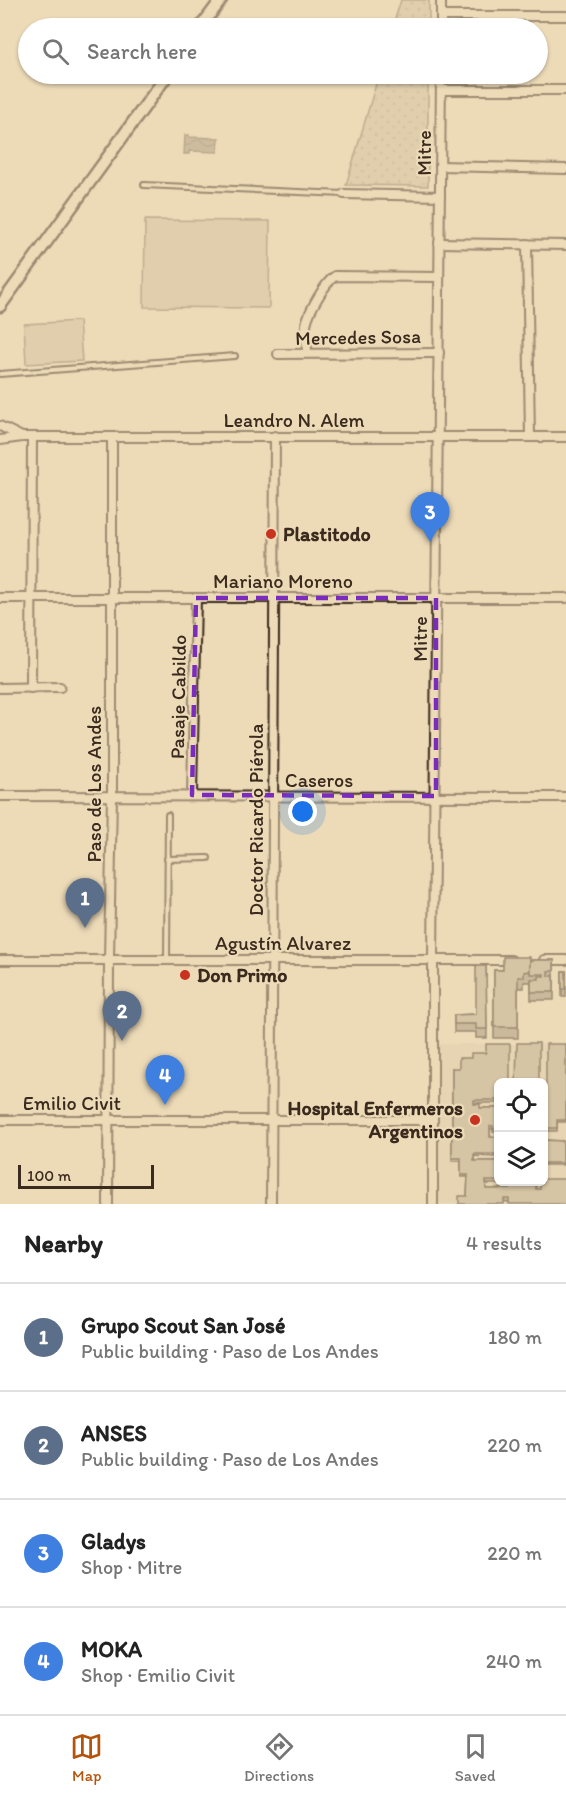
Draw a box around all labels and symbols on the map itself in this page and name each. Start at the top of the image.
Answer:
street label: Mitre [412,130,436,176]
street label: Mercedes Sosa [295,324,421,350]
street label: Leandro N. Alem [223,408,365,432]
pin: 3 [410,492,450,542]
place label: Plastitodo [283,522,371,546]
marker: Plastitodo [264,527,278,541]
street label: Mariano Moreno [213,569,353,593]
street label: Mitre [408,616,432,662]
street label: Pasaje Cabildo [165,635,191,759]
street label: Paso de Los Andes [82,706,106,862]
street label: Doctor Ricardo Piérola [244,723,268,916]
street label: Caseros [285,768,353,792]
your location [288,797,317,826]
pin: 1 [66,878,104,928]
street label: Agustín Alvarez [215,931,351,955]
place label: Don Primo [197,963,287,987]
marker: Don Primo [178,968,192,982]
pin: 2 [102,992,142,1041]
pin: 4 [146,1056,184,1105]
street label: Emilio Civit [23,1091,121,1115]
place label: Hospital Enfermeros Argentinos [288,1096,463,1144]
marker: Hospital Enfermeros Argentinos [468,1113,482,1127]
scale bar [18,1162,154,1190]

